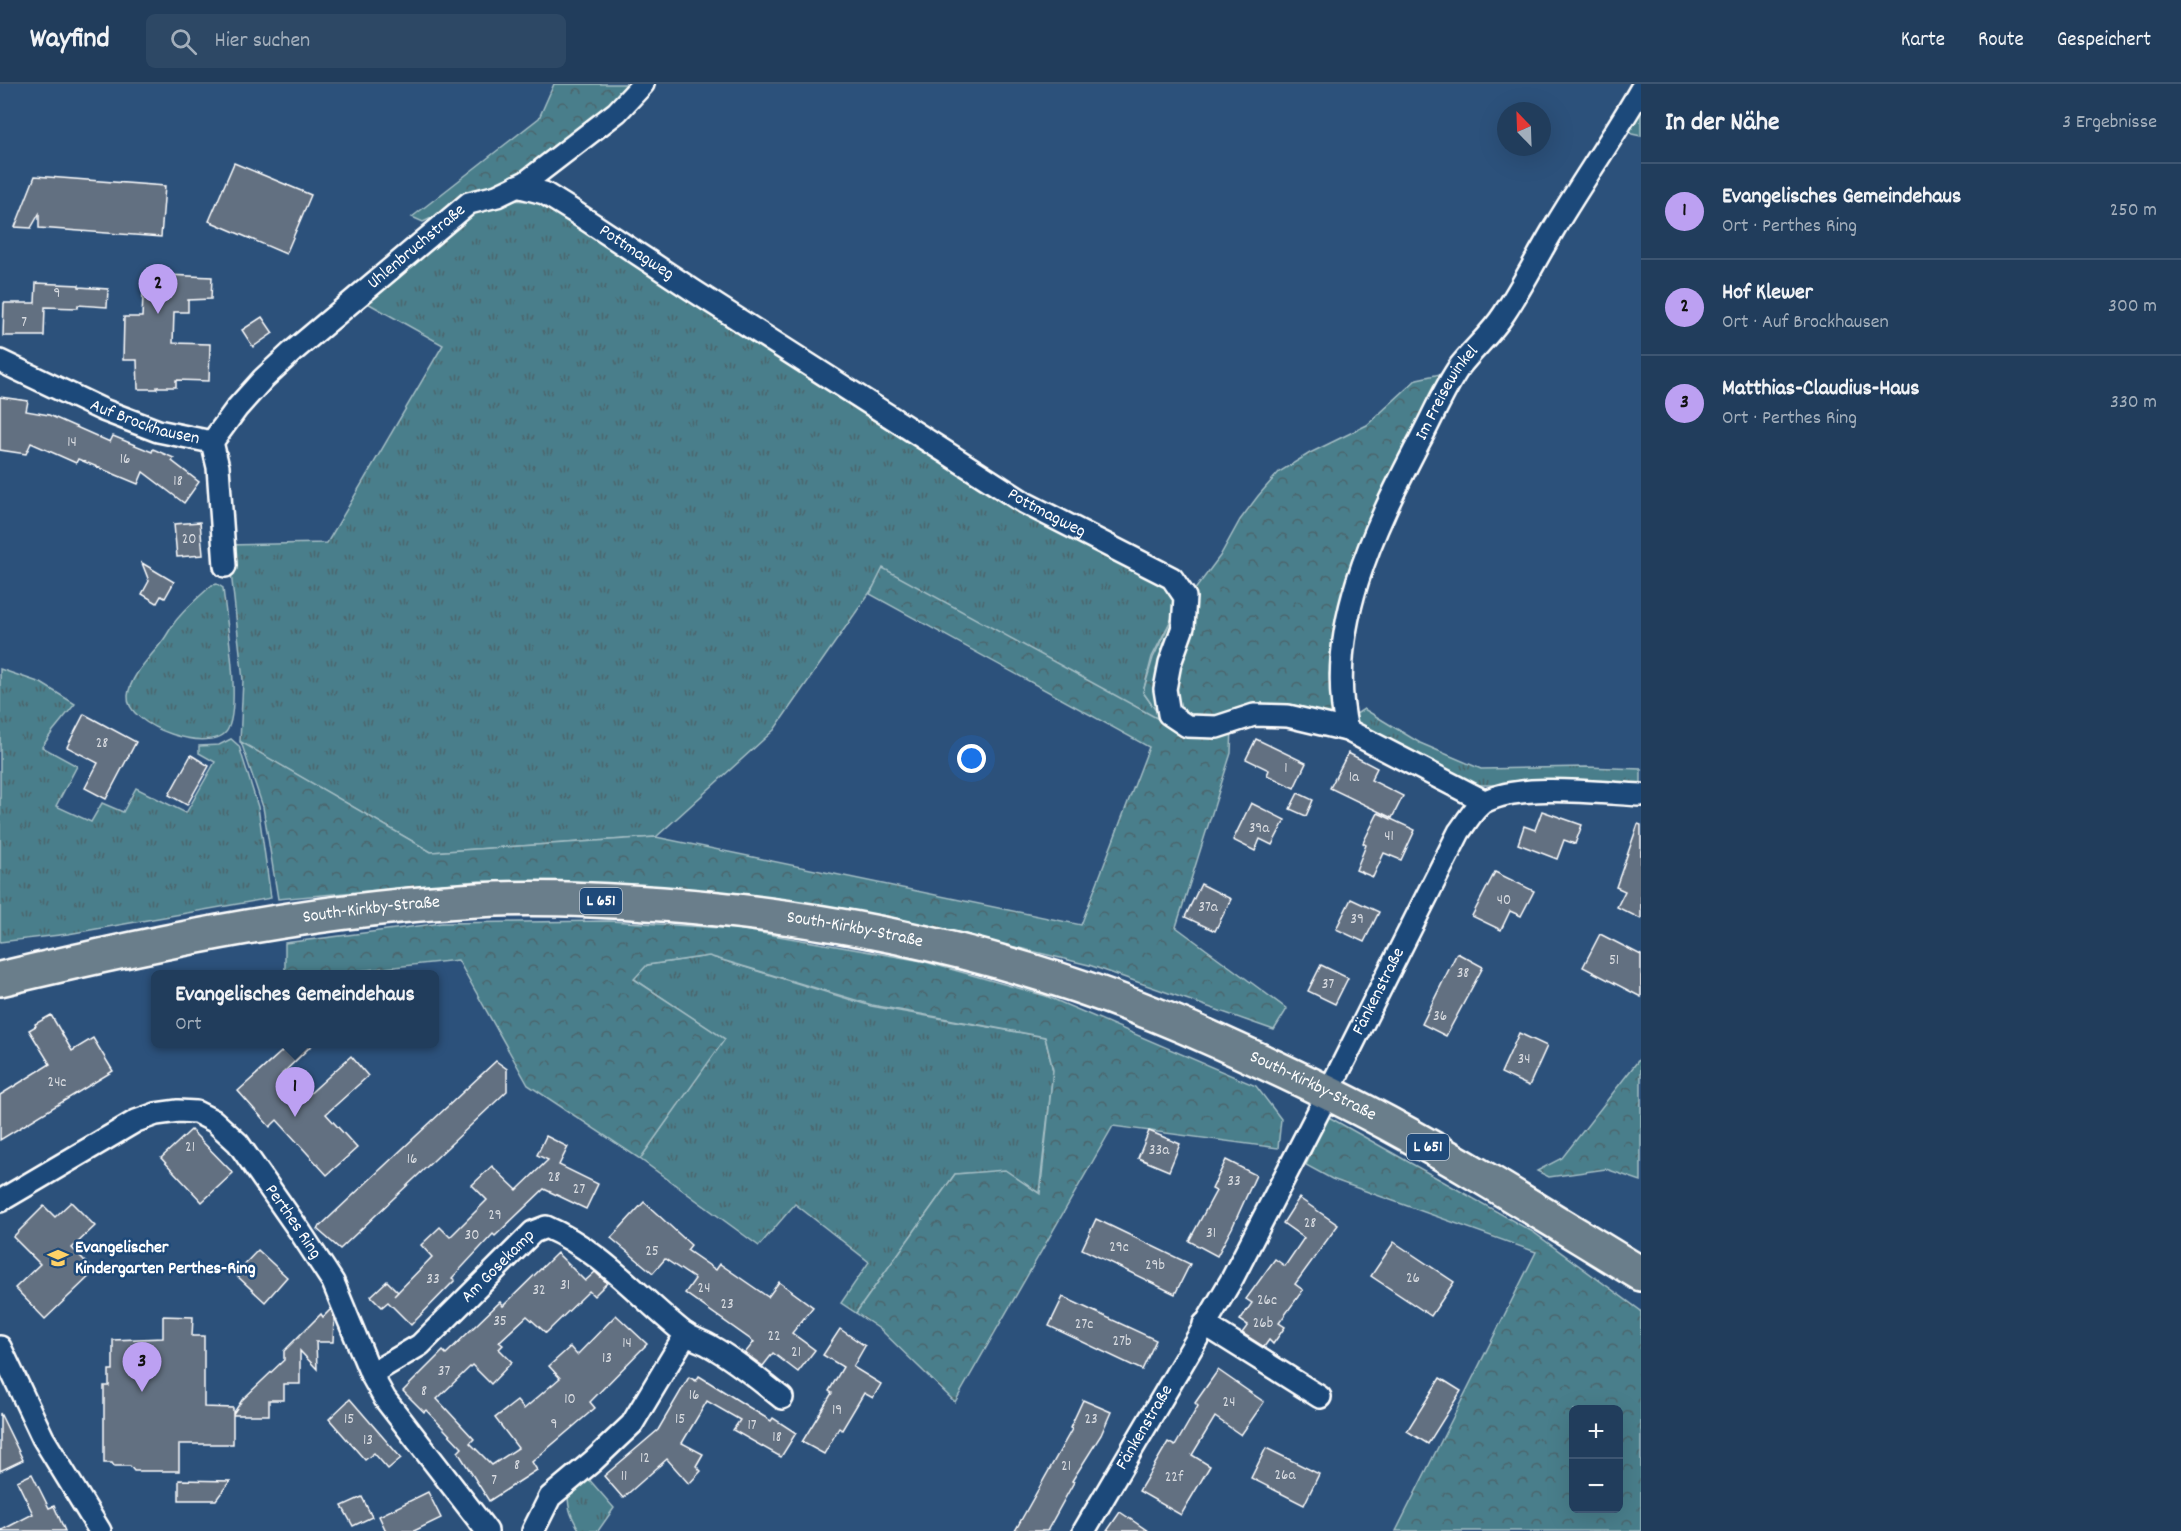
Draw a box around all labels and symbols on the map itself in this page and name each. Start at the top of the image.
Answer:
north arrow [1497,102,1551,156]
street label: Uhlenbruchstraße [363,198,471,295]
street label: Pottmagweg [594,219,679,287]
pin: 2 [138,264,178,314]
house number: 9 [54,283,60,305]
house number: 7 [21,312,27,334]
street label: Im Freisewinkel [1410,339,1485,445]
street label: Auf Brockhausen [86,393,202,452]
house number: 14 [67,432,77,454]
house number: 16 [120,449,130,471]
house number: 18 [173,471,183,493]
street label: Pottmagweg [1002,482,1090,544]
house number: 20 [182,529,196,551]
house number: 28 [96,733,108,755]
your location [957,744,986,773]
house number: 1 [1284,758,1288,780]
house number: 1a [1349,767,1360,789]
house number: 39a [1249,818,1270,840]
house number: 41 [1384,826,1394,848]
road number: L 651 [580,888,622,914]
street label: South-Kirkby-Straße [301,890,441,930]
house number: 40 [1497,890,1511,912]
house number: 37a [1198,897,1219,919]
street label: South-Kirkby-Straße [785,905,925,955]
house number: 39 [1350,909,1364,931]
street label: Fänkenstraße [1346,944,1411,1040]
house number: 51 [1609,950,1619,972]
house number: 38 [1457,963,1469,985]
house number: 37 [1322,974,1334,996]
house number: 36 [1433,1006,1447,1028]
street label: South-Kirkby-Straße [1246,1045,1381,1128]
house number: 34 [1518,1049,1530,1071]
pin: 1 [276,1068,314,1117]
house number: 24c [48,1072,66,1094]
road number: L 651 [1407,1134,1449,1160]
house number: 21 [185,1137,195,1159]
house number: 33a [1149,1140,1170,1162]
house number: 16 [407,1149,417,1171]
house number: 28 [548,1167,560,1189]
house number: 33 [1227,1171,1241,1193]
street label: Perthes Ring [258,1179,327,1264]
house number: 27 [573,1179,585,1201]
house number: 29 [488,1205,502,1227]
house number: 28 [1304,1213,1316,1235]
house number: 31 [1206,1223,1216,1245]
street label: Am Gosekamp [456,1224,541,1309]
house number: 30 [465,1225,479,1247]
place label: Evangelischer Kindergarten Perthes-Ring [75,1236,256,1282]
house number: 29c [1109,1237,1129,1259]
house number: 25 [645,1241,659,1263]
school or university icon: Evangelischer Kindergarten Perthes-Ring [46,1246,70,1270]
house number: 29b [1145,1255,1165,1277]
house number: 26 [1406,1268,1420,1290]
house number: 33 [426,1269,440,1291]
house number: 31 [560,1275,570,1297]
house number: 24 [698,1278,710,1300]
house number: 32 [532,1280,546,1302]
house number: 26c [1257,1290,1277,1312]
house number: 23 [720,1294,734,1316]
house number: 35 [493,1311,507,1333]
house number: 26b [1253,1313,1273,1335]
house number: 27c [1075,1314,1093,1336]
house number: 22 [767,1326,781,1348]
house number: 27b [1113,1331,1131,1353]
house number: 14 [622,1333,632,1355]
pin: 3 [122,1342,162,1392]
house number: 21 [791,1342,801,1364]
house number: 13 [602,1348,612,1370]
house number: 37 [438,1361,450,1383]
street label: Fänkenstraße [1110,1380,1180,1475]
house number: 8 [421,1381,427,1403]
house number: 16 [689,1385,699,1407]
house number: 10 [564,1389,576,1411]
house number: 24 [1223,1392,1235,1414]
house number: 19 [832,1400,842,1422]
house number: 15 [344,1409,354,1431]
house number: 15 [675,1409,685,1431]
house number: 23 [1084,1409,1098,1431]
house number: 9 [551,1414,557,1436]
house number: 17 [747,1415,757,1437]
house number: 18 [772,1427,782,1449]
house number: 13 [363,1430,373,1452]
house number: 12 [640,1448,650,1470]
house number: 8 [514,1455,520,1477]
house number: 21 [1061,1456,1071,1478]
house number: 26a [1275,1465,1296,1487]
house number: 11 [621,1466,627,1488]
house number: 22f [1165,1467,1184,1489]
house number: 7 [491,1470,497,1492]

